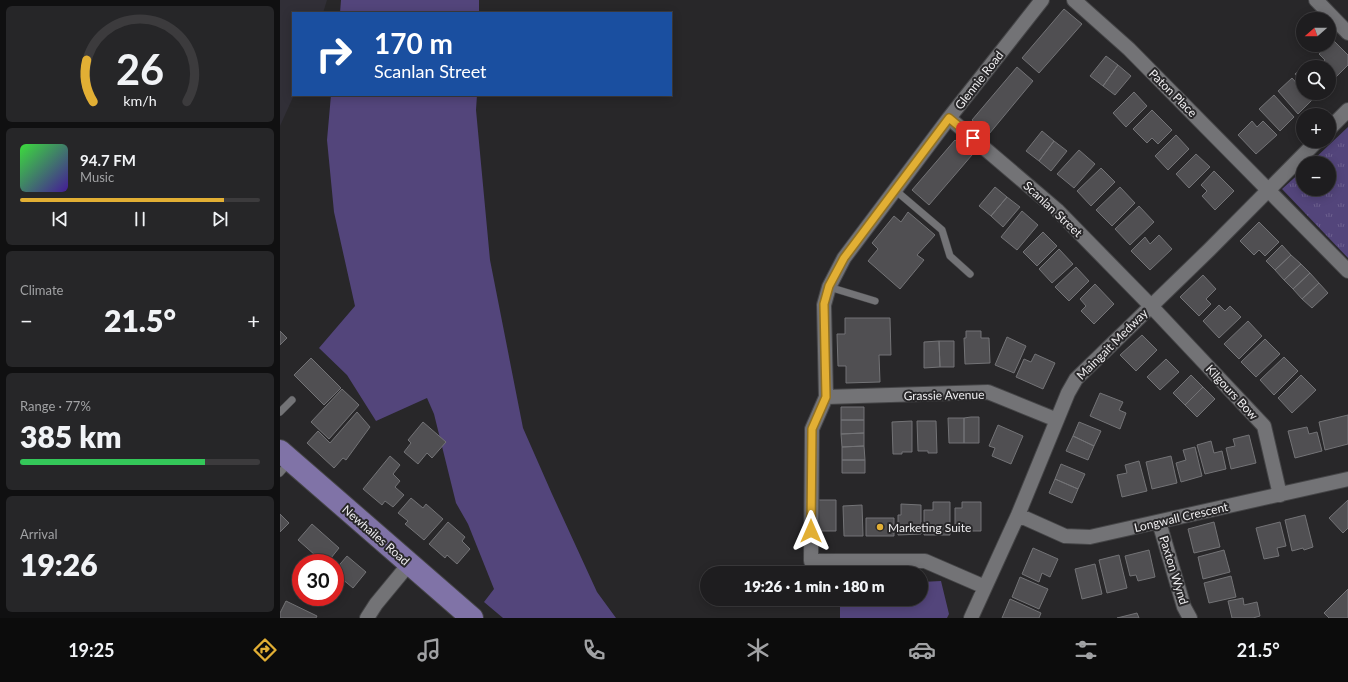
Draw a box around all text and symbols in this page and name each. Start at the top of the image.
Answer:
north arrow [1296,12,1336,52]
map controls [1296,12,1336,196]
text: 170 m [374,26,453,60]
icon: right [308,28,360,80]
text: 26 [116,44,164,94]
street label: Glennie Road [951,48,1007,112]
text: Scanlan Street [374,60,487,82]
button: search [1296,60,1336,100]
street label: Paton Place [1146,66,1200,120]
text: km/h [123,92,157,109]
button: + [1296,108,1336,148]
pin [956,121,990,155]
icon: arrive [962,127,984,149]
text: 94.7 FM [80,151,136,169]
button: − [1296,156,1336,196]
text: Music [80,169,114,185]
street label: Scanlan Street [1020,178,1086,241]
icon: previous [49,208,71,230]
icon: pause [129,208,151,230]
icon: next [209,208,231,230]
text: Climate [20,282,63,298]
text: 21.5° [104,302,176,338]
street label: Maingait Medway [1073,305,1151,383]
text: − [20,307,33,334]
text: + [247,307,260,334]
street label: Kilgours Bow [1203,361,1262,423]
street label: Grassie Avenue [903,387,985,403]
text: Range · 77% [20,398,91,414]
text: 385 km [20,418,121,454]
street label: Longwall Crescent [1133,499,1230,535]
street label: Newhailes Road [339,502,413,568]
position arrow [790,510,832,552]
place label: Marketing Suite [888,520,971,535]
marker: Marketing Suite [875,522,885,532]
text: Arrival [20,526,57,542]
street label: Paxton Wynd [1156,534,1192,606]
text: 19:26 [20,546,98,582]
speed limit sign: 30 [292,554,344,606]
text: 19:26 · 1 min · 180 m [743,577,885,595]
icon: directions [251,636,279,664]
icon: music [415,636,443,664]
icon: phone [580,636,608,664]
icon: climate [744,636,772,664]
icon: car [908,636,936,664]
icon: filters [1072,636,1100,664]
text: 19:25 [68,639,115,661]
text: 21.5° [1237,639,1280,661]

